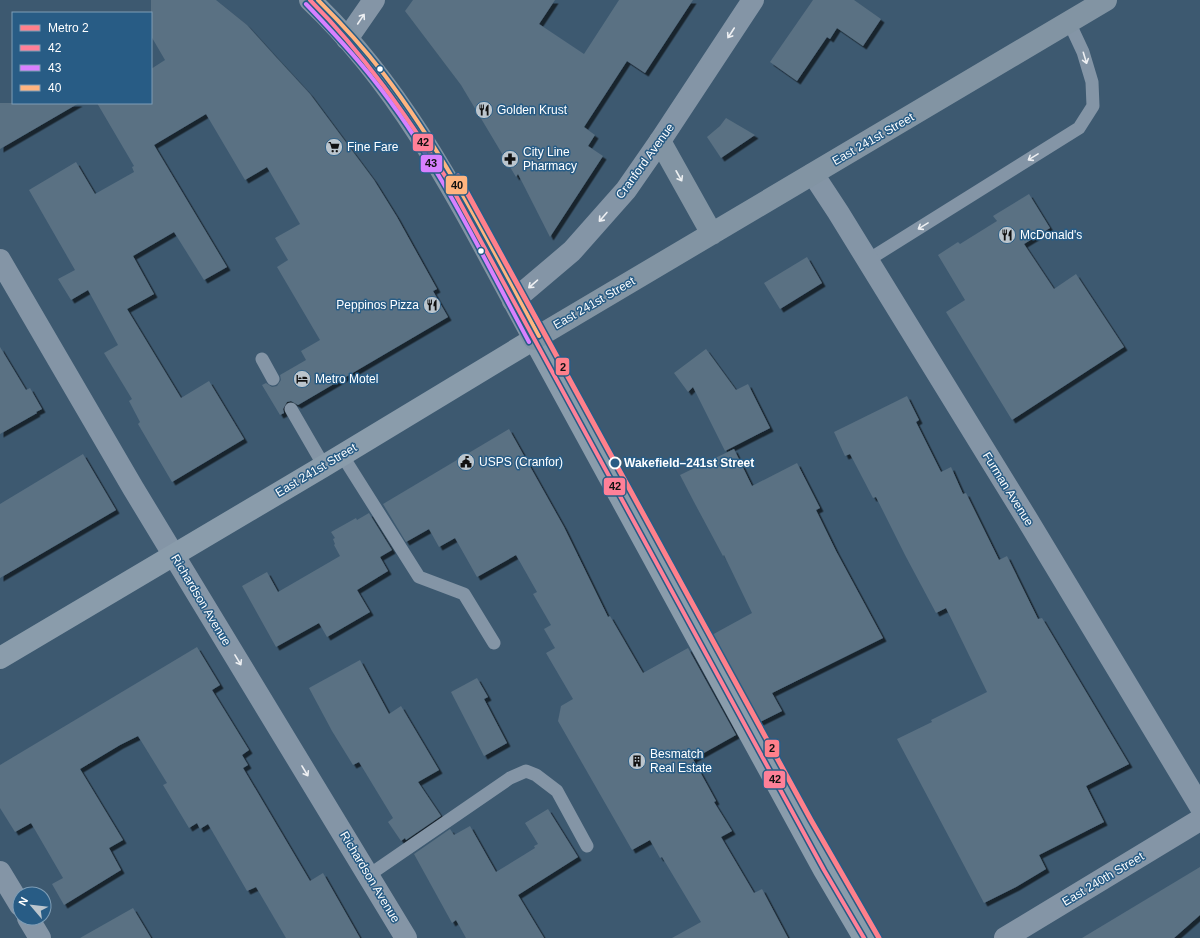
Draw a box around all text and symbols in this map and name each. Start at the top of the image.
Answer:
legend [12,12,152,104]
one-way arrow [357,14,365,25]
text: Metro 2 [48,21,89,35]
one-way arrow [727,27,735,39]
text: 42 [48,41,62,55]
one-way arrow [1082,51,1089,64]
text: 43 [48,61,62,75]
unlabelled marker [375,64,385,74]
text: 40 [48,81,62,95]
restaurant icon: Golden Krust [474,100,494,120]
place label: Golden Krust [497,103,568,117]
street label: East 241st Street [830,110,917,168]
street label: Cranford Avenue [613,120,677,201]
line badge: 42 [412,133,434,152]
text: 42 [417,136,429,148]
supermarket icon: Fine Fare [324,137,344,157]
place label: Fine Fare [347,140,399,154]
place label: City Line Pharmacy [523,145,577,173]
pharmacy icon: City Line Pharmacy [500,149,520,169]
one-way arrow [1028,153,1039,161]
line badge: 43 [420,154,443,173]
text: 43 [425,157,437,169]
one-way arrow [676,169,683,181]
line badge: 40 [445,175,468,195]
text: 40 [451,179,463,191]
one-way arrow [598,212,607,222]
one-way arrow [918,222,929,230]
restaurant icon: McDonald's [997,225,1017,245]
place label: McDonald's [1020,228,1082,242]
unlabelled marker [476,246,486,256]
street label: East 241st Street [551,274,638,332]
one-way arrow [528,279,539,288]
restaurant icon: Peppinos Pizza [422,295,442,315]
place label: Peppinos Pizza [336,298,419,312]
line badge: 2 [555,357,570,376]
text: 2 [560,361,566,373]
hotel icon: Metro Motel [292,369,312,389]
place label: Metro Motel [315,372,378,386]
street label: East 241st Street [273,440,360,500]
street label: Furman Avenue [980,449,1036,529]
public building icon: USPS (Cranfor) [456,452,476,472]
place label: USPS (Cranfor) [479,455,563,469]
marker: Wakefield–241st Street [608,456,622,470]
place label: Wakefield–241st Street [624,456,754,470]
line badge: 42 [603,477,626,496]
text: 42 [609,480,621,492]
street label: Richardson Avenue [168,552,234,648]
one-way arrow [234,654,242,666]
line badge: 2 [764,739,780,758]
text: 2 [769,742,775,754]
place label: Besmatch Real Estate [650,747,712,775]
building icon: Besmatch Real Estate [627,751,647,771]
one-way arrow [302,765,310,777]
line badge: 42 [763,770,786,789]
text: 42 [769,773,781,785]
street label: Richardson Avenue [337,829,403,925]
street label: East 240th Street [1060,849,1147,909]
north arrow [12,886,52,926]
text: N [16,895,30,908]

